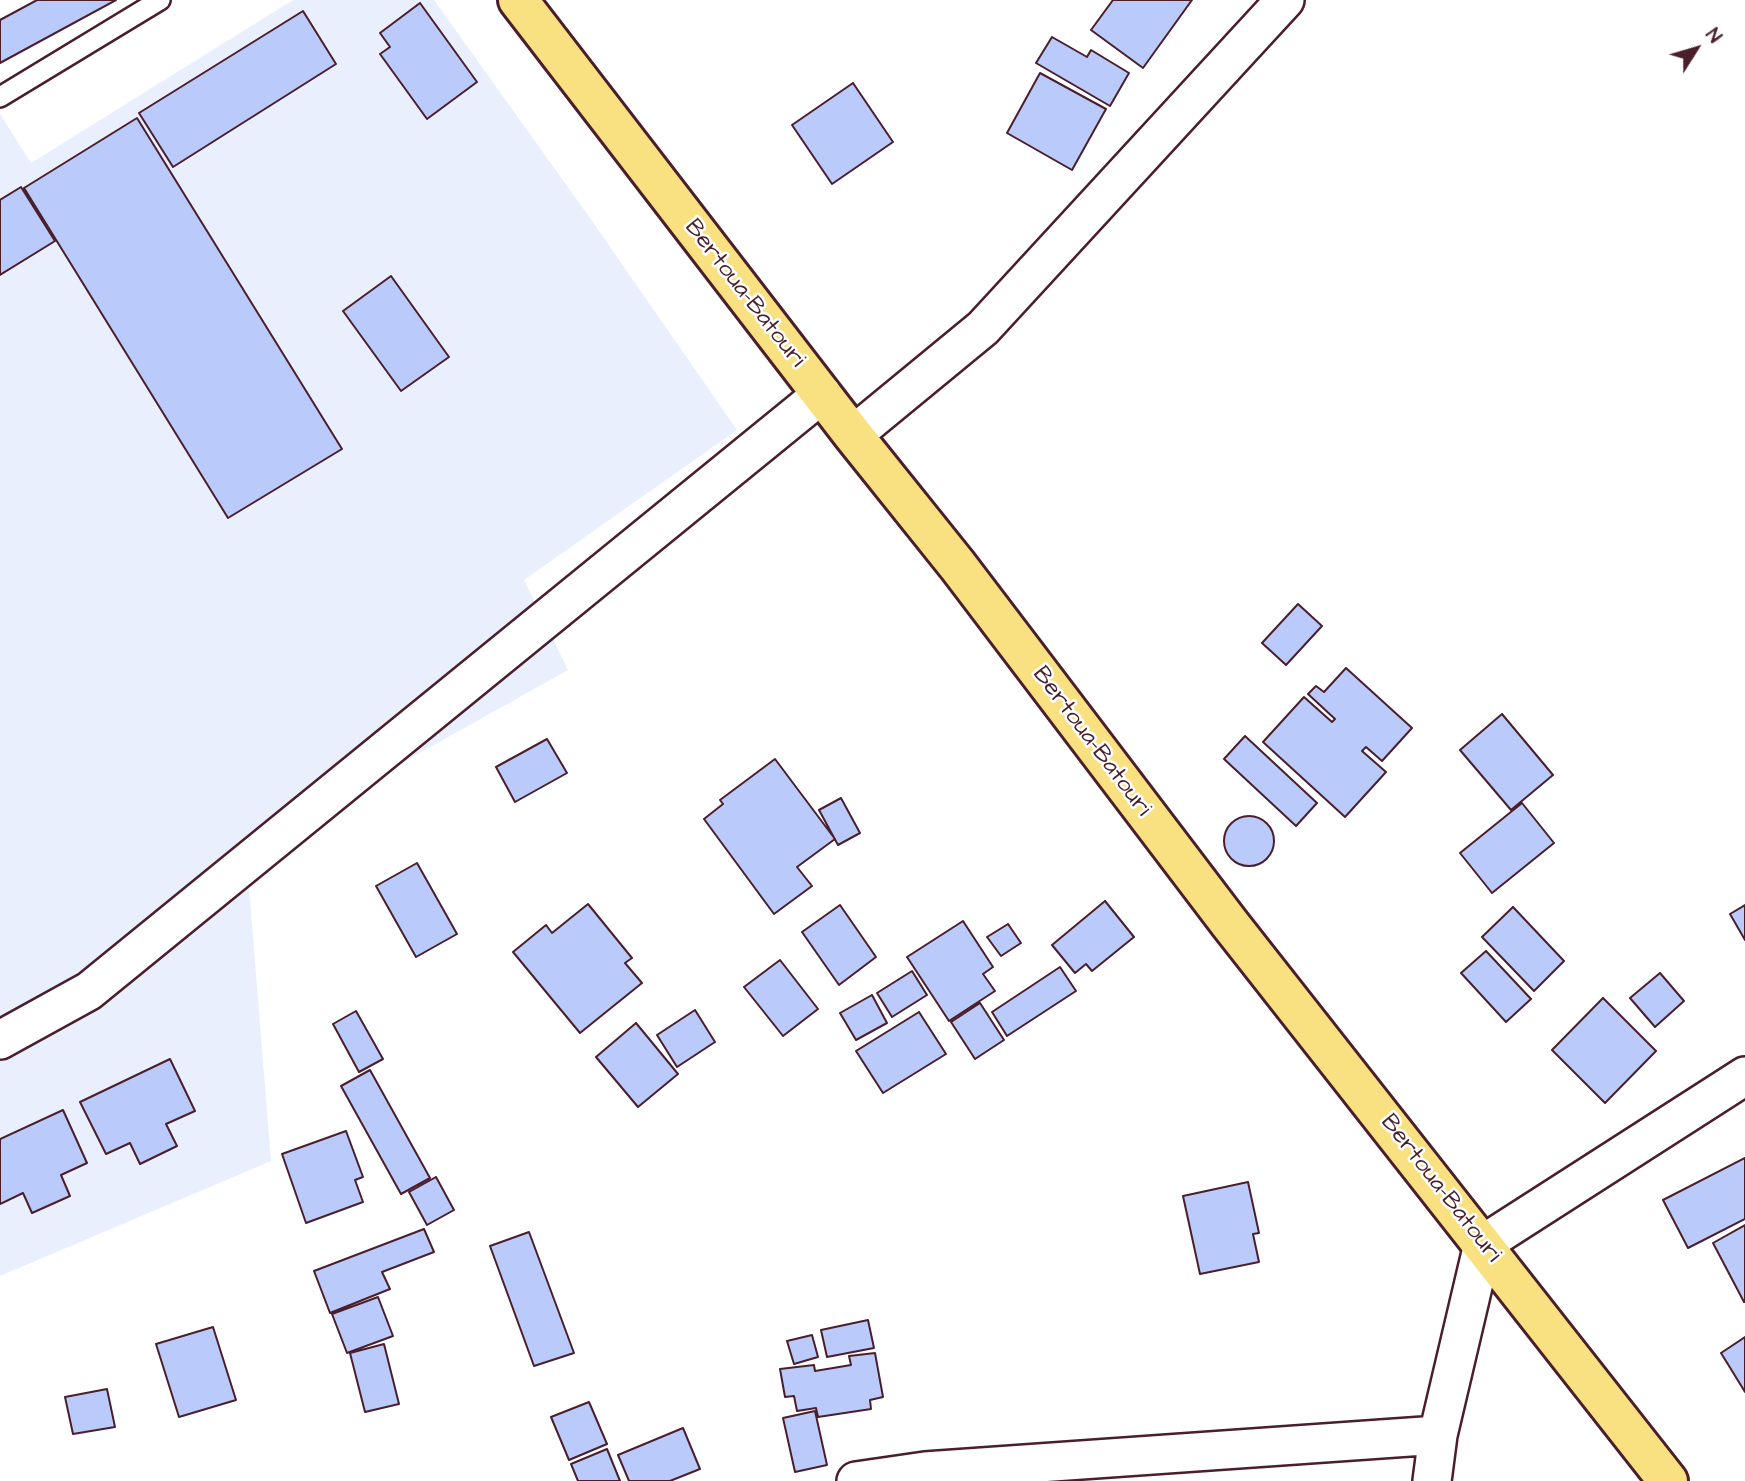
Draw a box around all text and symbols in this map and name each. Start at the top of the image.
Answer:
north arrow [1661,14,1731,84]
text: N [1699,23,1728,49]
street label: Bertoua-Batouri [677,214,811,374]
street label: Bertoua-Batouri [1025,662,1157,822]
street label: Bertoua-Batouri [1373,1109,1507,1269]

